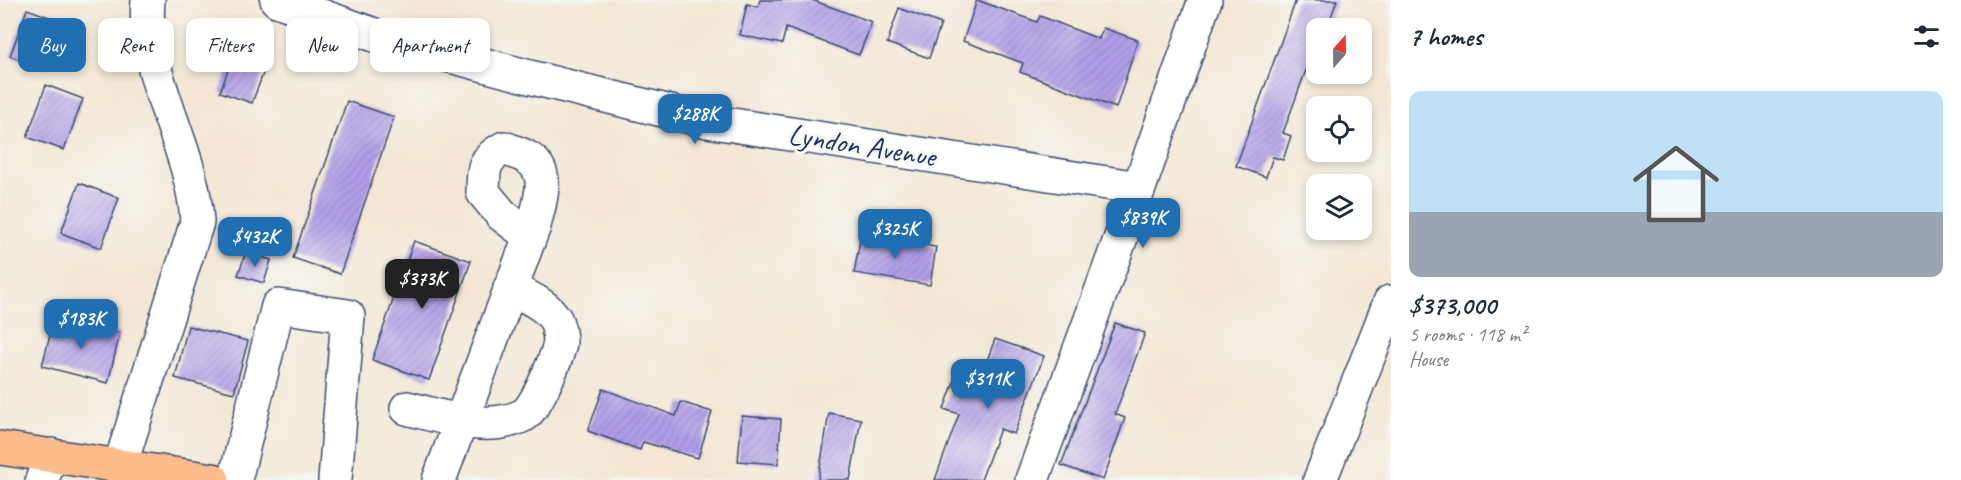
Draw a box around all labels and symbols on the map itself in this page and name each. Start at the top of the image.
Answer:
north arrow [1306,18,1372,84]
pin: $288K [653,94,737,145]
street label: Lyndon Avenue [786,115,940,176]
pin: $839K [1101,198,1185,249]
pin: $325K [853,209,937,260]
pin: $432K [213,217,297,268]
pin: $373K [380,259,464,310]
pin: $183K [39,299,123,350]
pin: $311K [946,359,1030,410]

